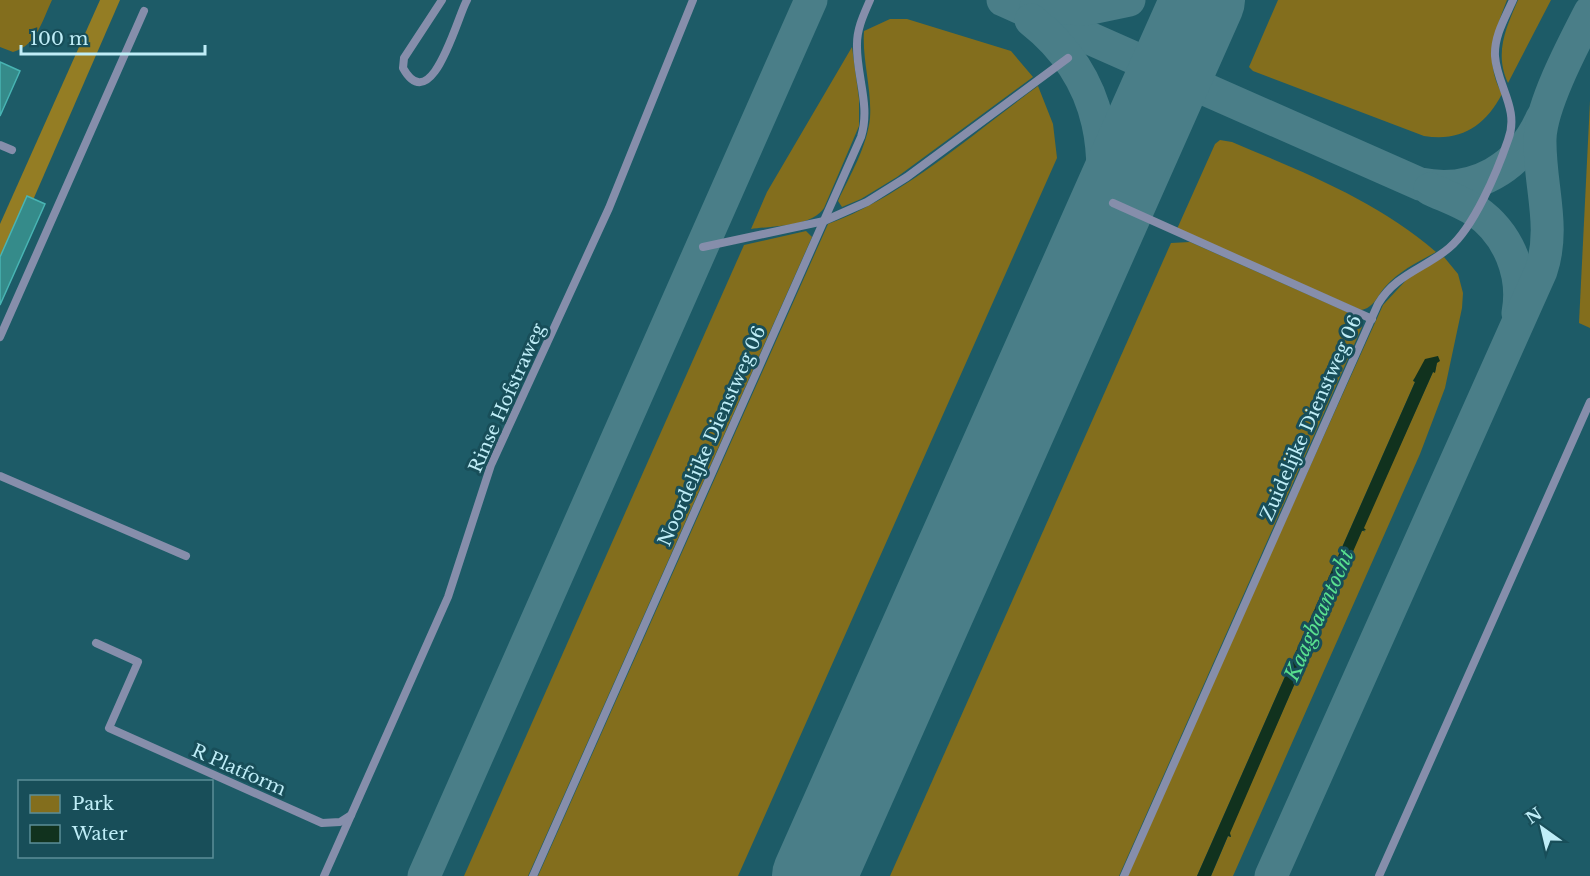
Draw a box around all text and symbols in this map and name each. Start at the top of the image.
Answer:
scale bar [21,18,206,56]
text: 100 m [30,28,88,50]
street label: Zuidelijke Dienstweg 06 [1256,312,1366,524]
street label: Rinse Hofstraweg [464,320,550,476]
street label: Noordelijke Dienstweg 06 [653,322,771,550]
water label: Kaagbaantocht [1279,545,1359,685]
street label: R Platform [189,739,289,801]
legend [18,780,213,858]
text: Park [72,793,114,815]
north arrow [1512,798,1572,858]
text: N [1522,803,1545,828]
text: Water [71,823,128,845]

